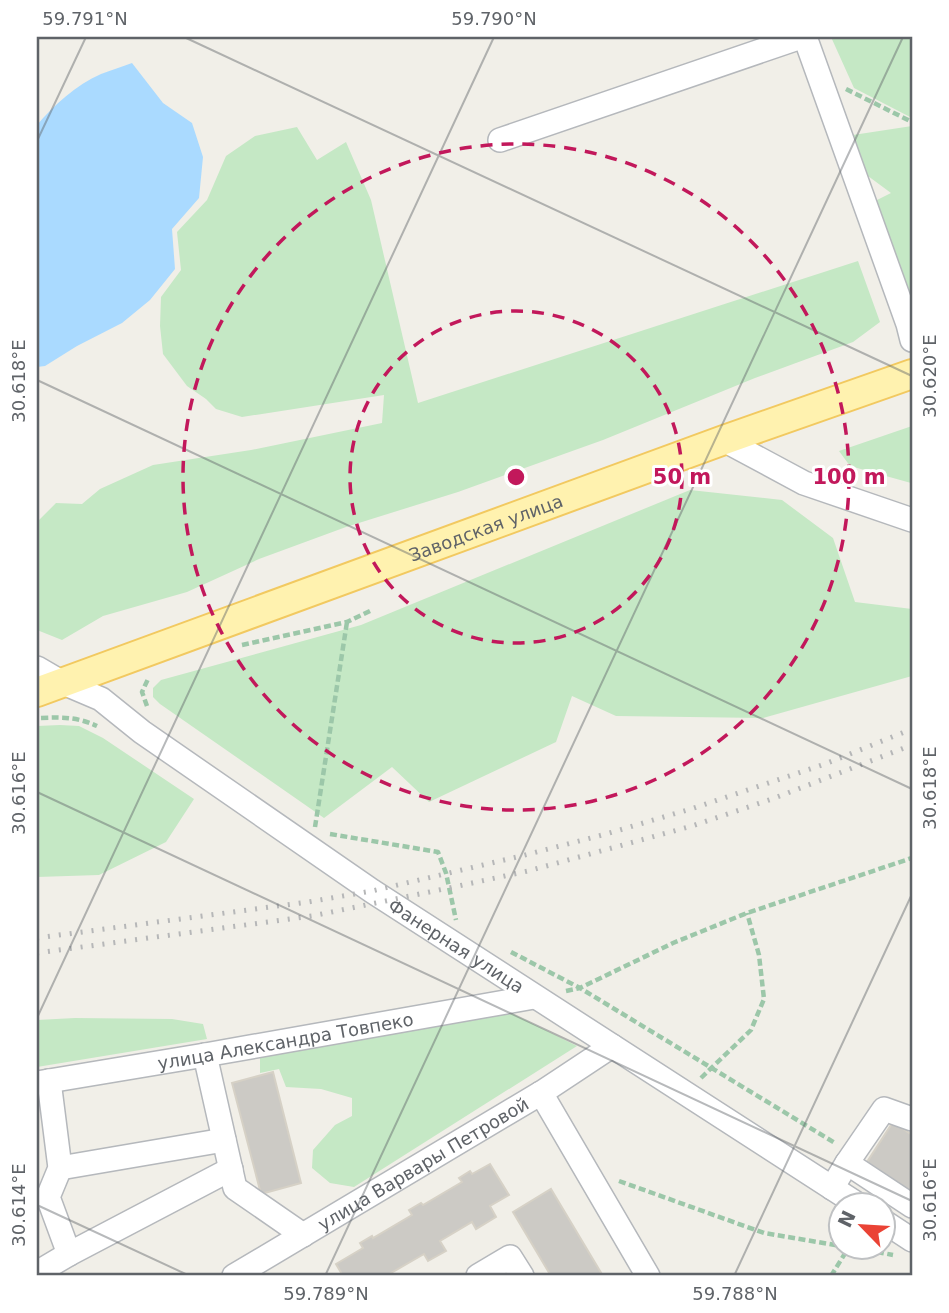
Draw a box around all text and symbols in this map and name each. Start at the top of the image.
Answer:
text: 59.791°N [42,8,128,29]
text: 59.790°N [451,8,537,29]
text: 30.620°E [919,334,940,418]
text: 30.618°E [8,339,29,423]
centre of rings [504,465,528,489]
text: 50 m [653,465,711,489]
text: 100 m [812,465,886,489]
street label: Заводская улица [406,490,566,565]
text: 30.618°E [919,746,940,830]
text: 30.616°E [8,751,29,835]
street label: Фанерная улица [385,894,528,997]
street label: улица Александра Товпеко [156,1008,415,1073]
street label: улица Варвары Петровой [314,1092,532,1234]
text: 30.616°E [919,1158,940,1242]
text: 30.614°E [8,1163,29,1247]
north arrow [827,1190,897,1260]
text: N [833,1207,860,1231]
text: 59.789°N [283,1283,369,1304]
text: 59.788°N [692,1283,778,1304]

